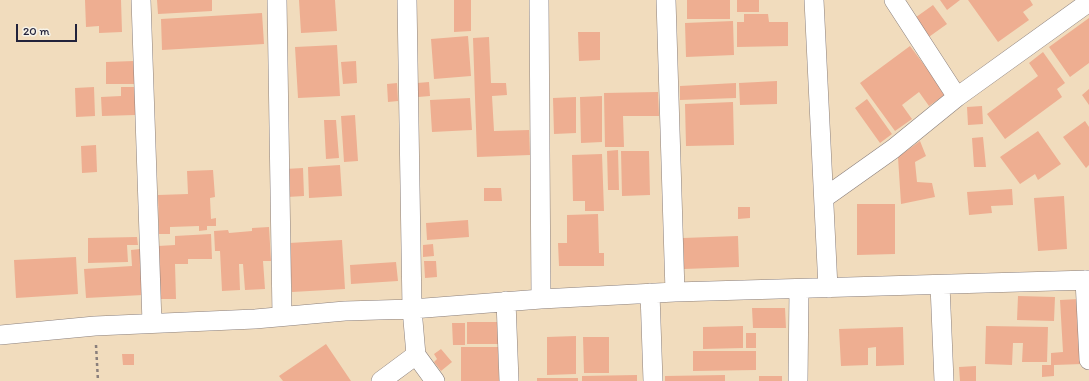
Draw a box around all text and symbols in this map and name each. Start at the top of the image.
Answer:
scale bar [18,16,79,42]
text: 20 m [23,24,50,38]

